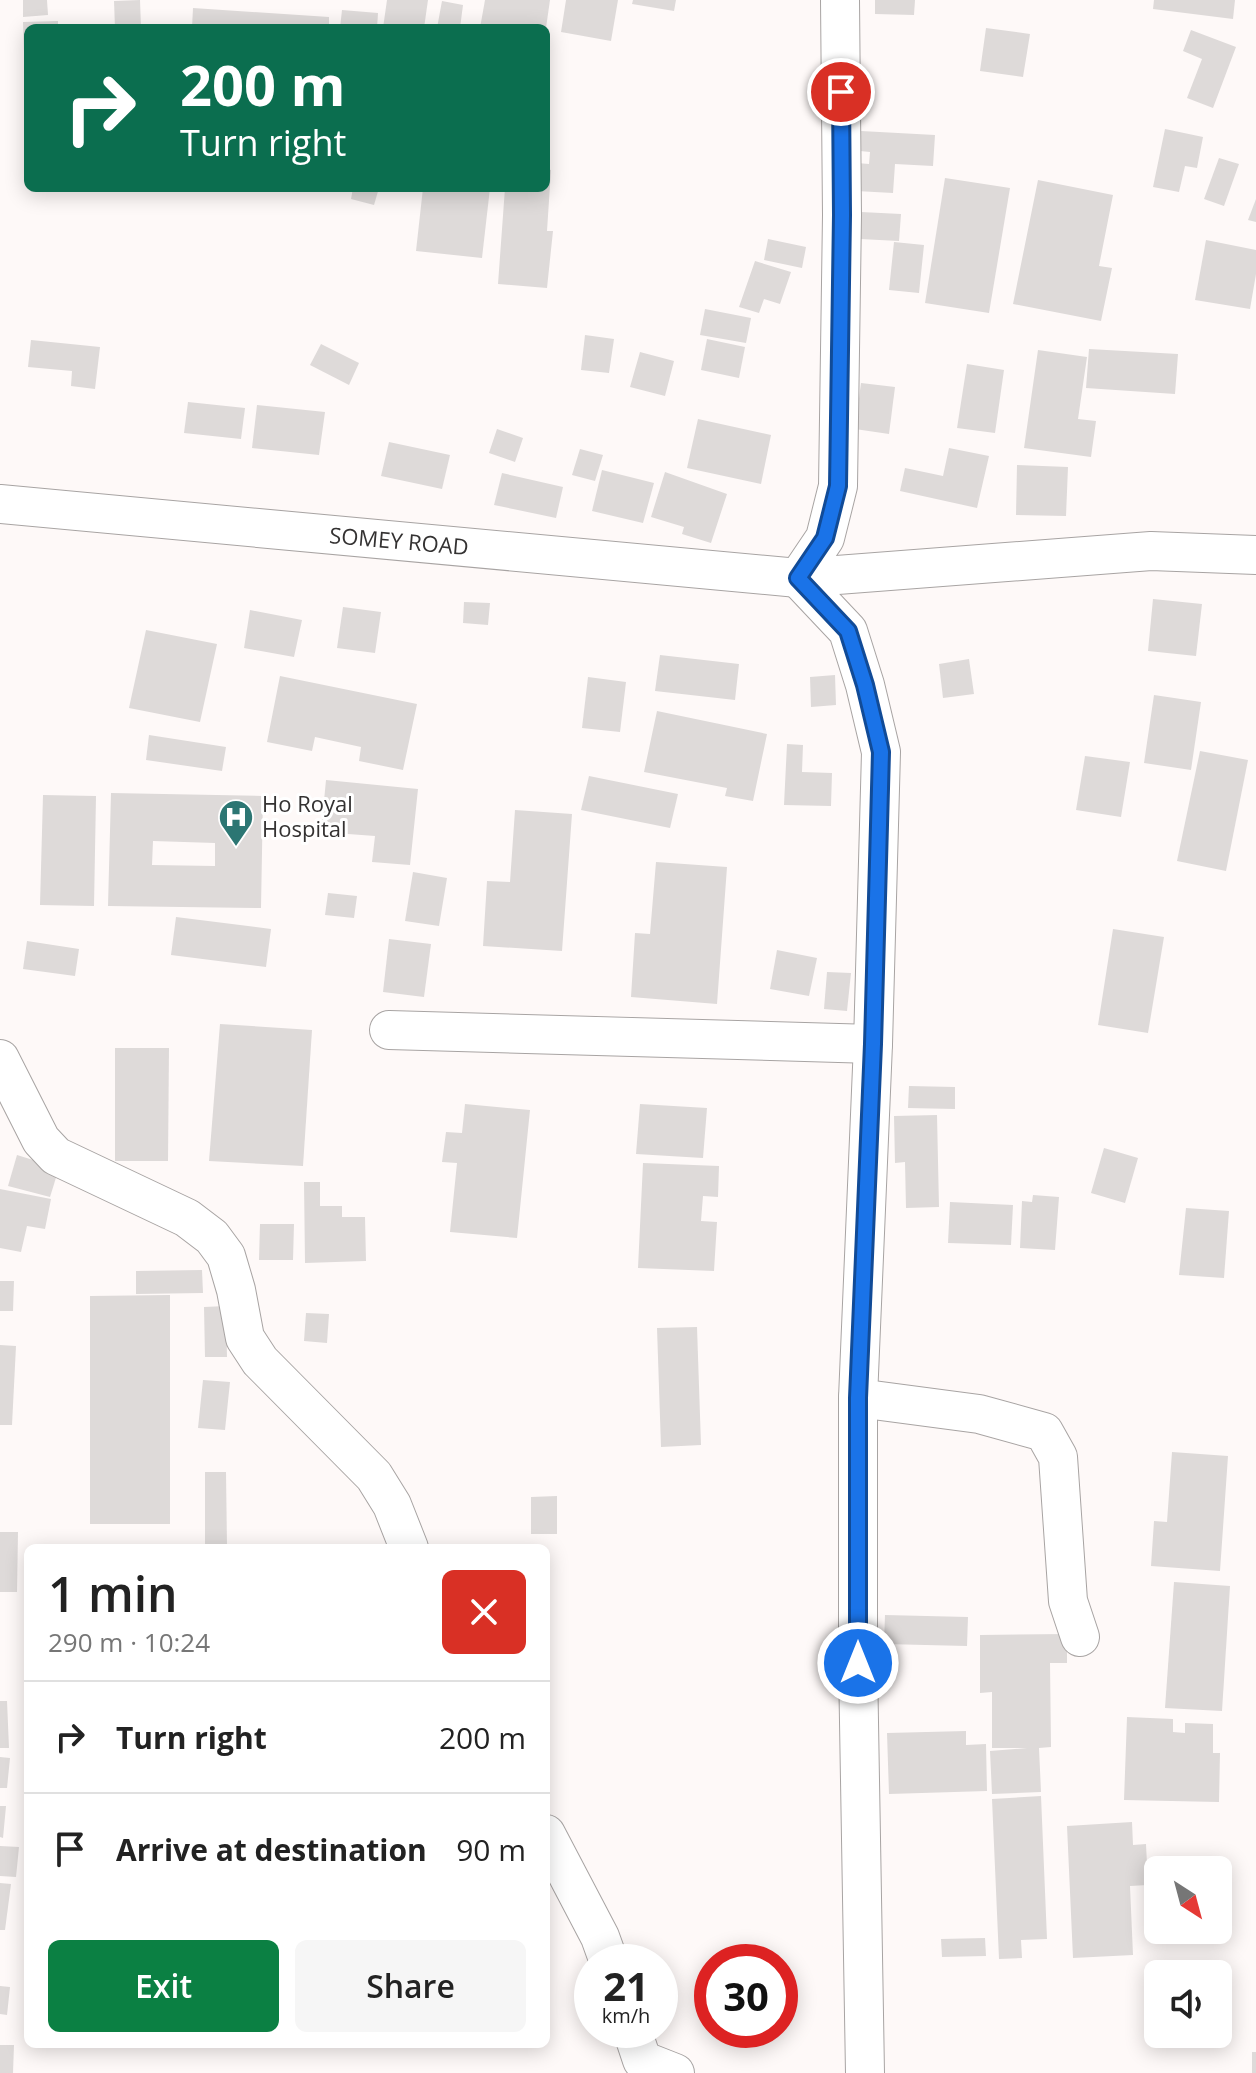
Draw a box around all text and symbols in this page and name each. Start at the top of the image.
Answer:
text: 200 m [180,46,346,122]
icon: right [48,56,152,160]
pin [807,58,875,126]
icon: arrive [819,70,863,114]
text: Turn right [180,118,346,167]
street label: SOMEY ROAD [328,519,470,561]
place label: Ho Royal Hospital [262,788,353,843]
hospital icon: Ho Royal Hospital [217,798,255,848]
text: 1 min [48,1561,178,1626]
button: close [442,1570,526,1654]
position arrow [816,1621,900,1705]
text: 290 m · 10:24 [48,1624,210,1660]
icon: right [48,1715,92,1759]
text: Turn right [116,1717,267,1758]
text: 200 m [439,1717,526,1758]
icon: arrive [48,1827,92,1871]
text: Arrive at destination [116,1829,427,1870]
text: 90 m [456,1829,526,1870]
north arrow [1144,1856,1232,1944]
map controls [1144,1856,1232,2048]
button: Exit [48,1940,279,2032]
button: Share [295,1940,526,2032]
speed limit sign: 30 [694,1944,798,2048]
text: 21 [603,1958,649,2013]
button: sound [1144,1960,1232,2048]
text: km/h [602,2002,650,2029]

